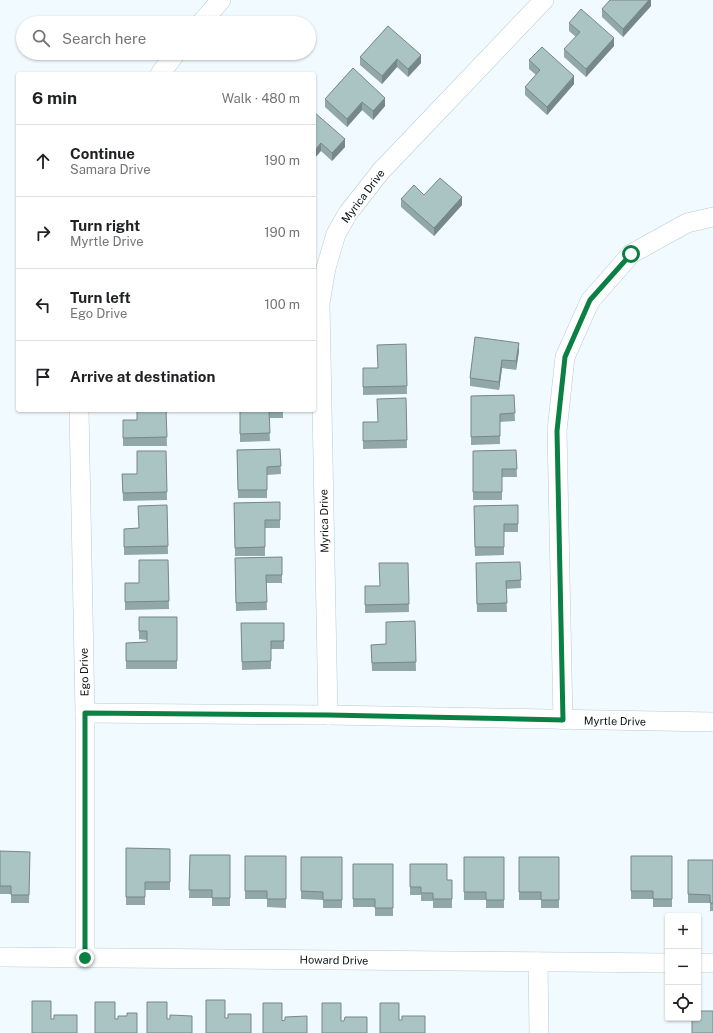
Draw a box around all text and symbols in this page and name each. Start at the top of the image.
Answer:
search box [16,16,316,60]
icon: search [30,27,52,49]
text: Search here [62,30,146,47]
text: 6 min [32,88,77,108]
text: Walk · 480 m [222,91,300,106]
text: Continue [70,145,135,162]
icon: ahead [32,150,54,172]
text: 190 m [264,153,300,168]
text: Samara Drive [70,162,151,177]
street label: Myrica Drive [339,167,387,225]
text: Turn right [70,217,140,234]
icon: right [32,222,54,244]
text: 190 m [264,225,300,240]
text: Myrtle Drive [70,234,144,249]
route start [622,245,640,263]
text: Turn left [70,289,131,306]
icon: left [32,294,54,316]
text: 100 m [264,297,300,312]
text: Ego Drive [70,306,127,321]
icon: arrive [32,366,54,388]
text: Arrive at destination [70,368,215,385]
street label: Myrica Drive [317,489,331,553]
street label: Ego Drive [78,648,90,696]
street label: Myrtle Drive [584,714,646,728]
map controls [665,913,701,1021]
button: + [665,913,701,949]
route end [76,949,94,967]
button: − [665,949,701,985]
street label: Howard Drive [300,953,368,967]
button: locate [665,985,701,1021]

